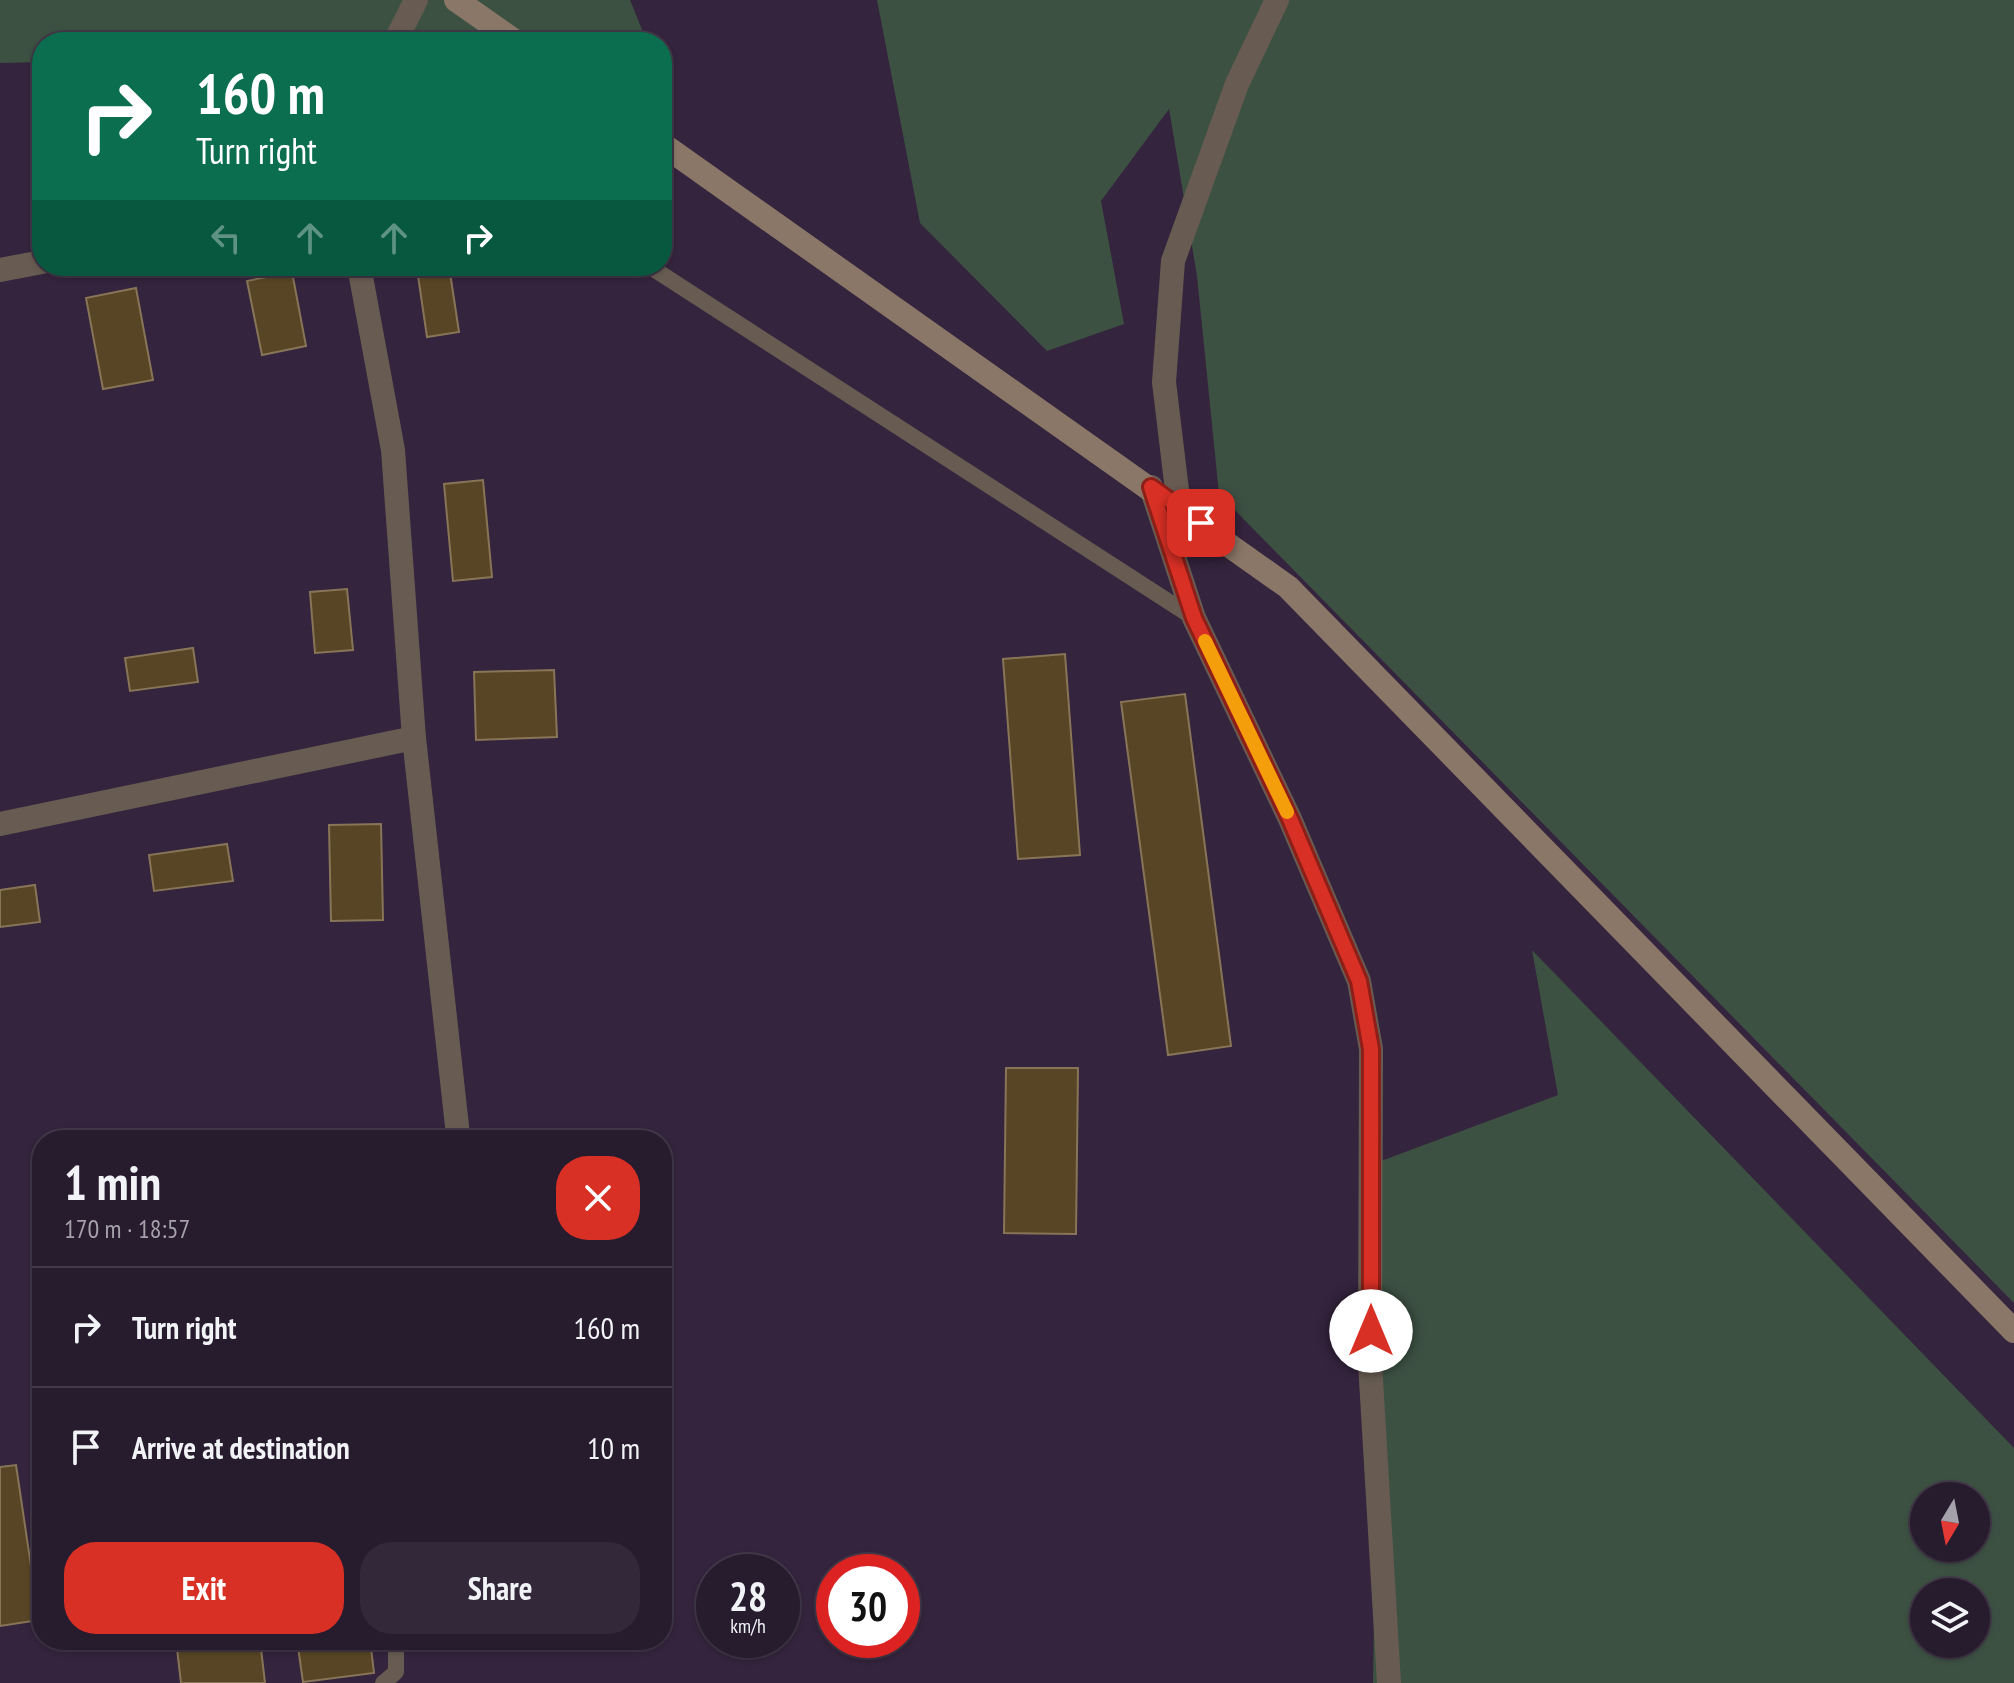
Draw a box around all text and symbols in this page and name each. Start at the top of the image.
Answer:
text: 160 m [196,57,325,129]
icon: right [64,64,168,168]
text: Turn right [196,127,317,174]
icon: left [204,216,248,260]
icon: ahead [288,216,332,260]
icon: ahead [372,216,416,260]
icon: right [456,216,500,260]
pin [1167,489,1235,557]
icon: arrive [1179,501,1223,545]
text: 1 min [64,1151,161,1213]
button: close [556,1156,640,1240]
text: 170 m · 18:57 [64,1212,190,1245]
position arrow [1329,1289,1413,1373]
icon: right [64,1305,108,1349]
text: Turn right [132,1308,236,1347]
text: 160 m [574,1308,640,1347]
icon: arrive [64,1425,108,1469]
text: Arrive at destination [132,1428,350,1467]
text: 10 m [587,1428,640,1467]
north arrow [1910,1482,1990,1562]
map controls [1910,1482,1990,1658]
button: Exit [64,1542,344,1634]
button: Share [360,1542,640,1634]
speed limit sign: 30 [816,1554,920,1658]
text: 28 [729,1570,767,1622]
button: layers [1910,1578,1990,1658]
text: km/h [730,1613,766,1639]

